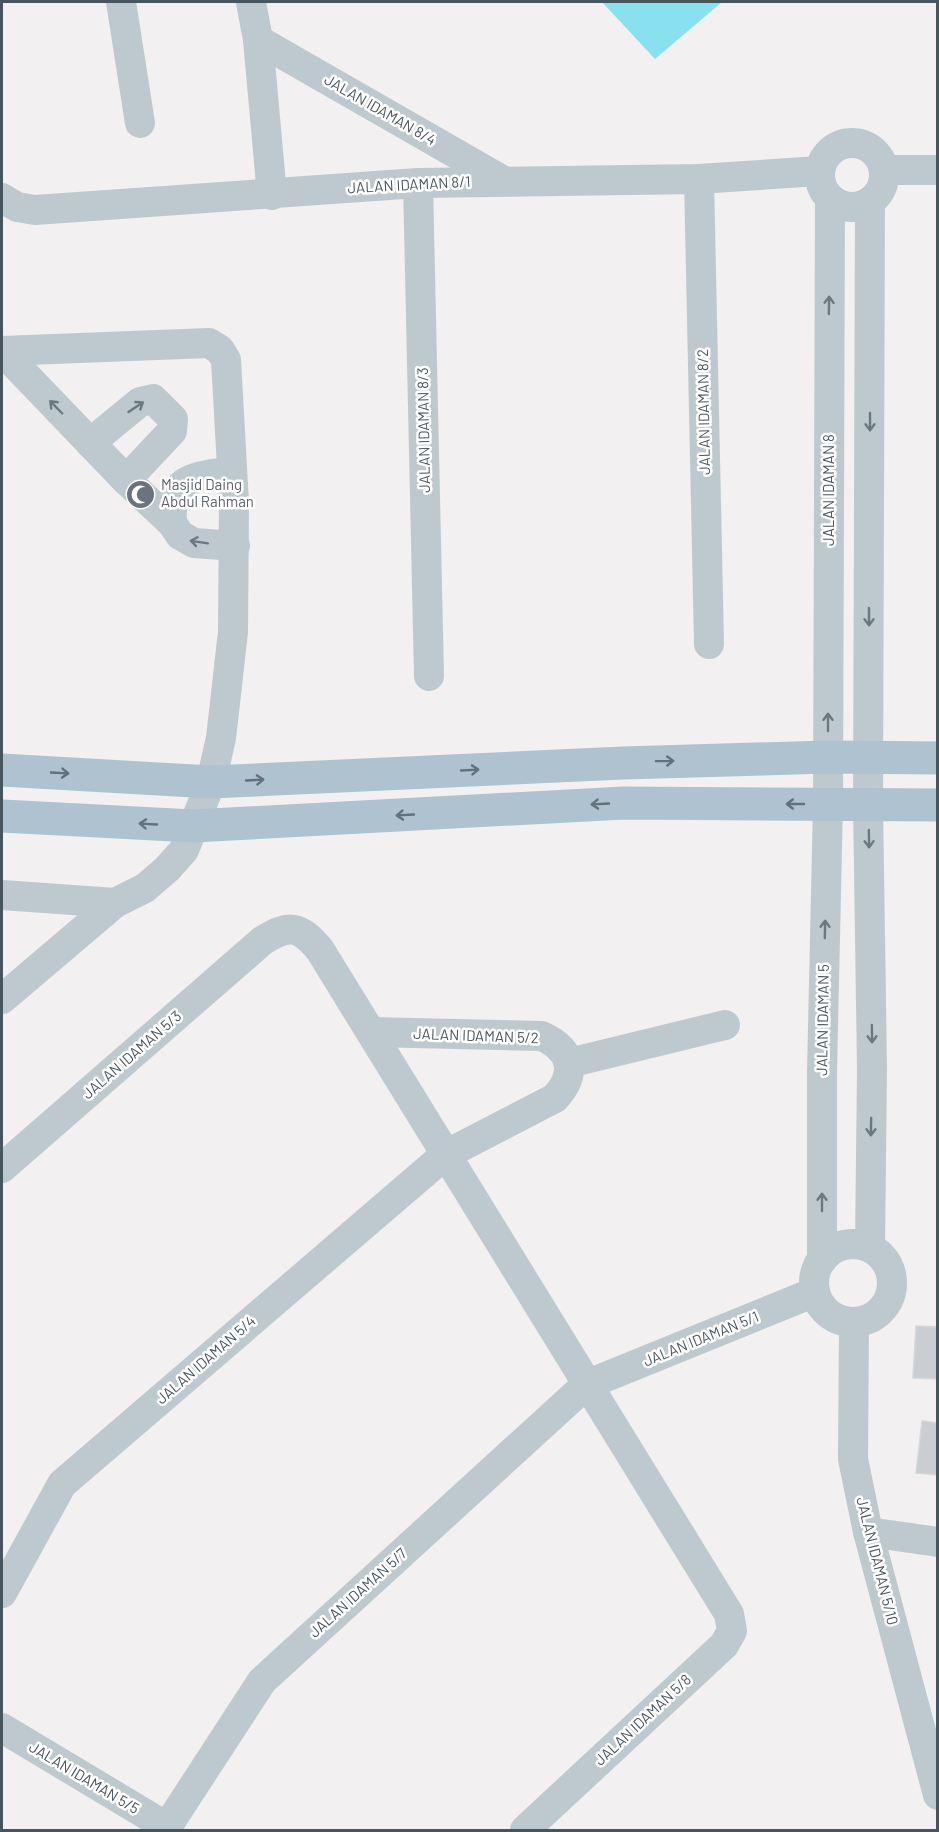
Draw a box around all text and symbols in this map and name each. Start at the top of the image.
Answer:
street label: JALAN IDAMAN 8/4 [321,70,440,148]
street label: JALAN IDAMAN 8/1 [347,172,471,196]
one-way arrow [823,296,835,316]
street label: JALAN IDAMAN 8/2 [693,349,713,475]
street label: JALAN IDAMAN 8/3 [413,367,433,493]
one-way arrow [49,400,63,415]
one-way arrow [127,400,144,413]
one-way arrow [864,411,876,431]
street label: JALAN IDAMAN 8 [819,434,837,546]
place label: Masjid Daing Abdul Rahman [161,475,254,510]
mosque icon: Masjid Daing Abdul Rahman [124,478,156,510]
one-way arrow [190,536,210,547]
one-way arrow [863,606,875,626]
one-way arrow [822,712,834,732]
one-way arrow [655,756,675,767]
one-way arrow [460,764,480,775]
one-way arrow [49,768,69,779]
one-way arrow [244,774,264,785]
one-way arrow [786,798,806,810]
one-way arrow [591,799,611,810]
one-way arrow [396,809,416,820]
one-way arrow [138,818,158,829]
one-way arrow [863,828,875,848]
one-way arrow [819,920,831,940]
street label: JALAN IDAMAN 5 [812,964,832,1076]
street label: JALAN IDAMAN 5/3 [78,1006,185,1102]
one-way arrow [866,1023,878,1043]
street label: JALAN IDAMAN 5/2 [413,1024,539,1046]
one-way arrow [866,1117,877,1137]
one-way arrow [816,1192,828,1212]
street label: JALAN IDAMAN 5/1 [640,1307,761,1369]
street label: JALAN IDAMAN 5/4 [152,1311,259,1407]
street label: JALAN IDAMAN 5/10 [853,1495,903,1627]
street label: JALAN IDAMAN 5/7 [305,1544,410,1641]
street label: JALAN IDAMAN 5/8 [590,1670,694,1769]
street label: JALAN IDAMAN 5/5 [26,1737,143,1817]

